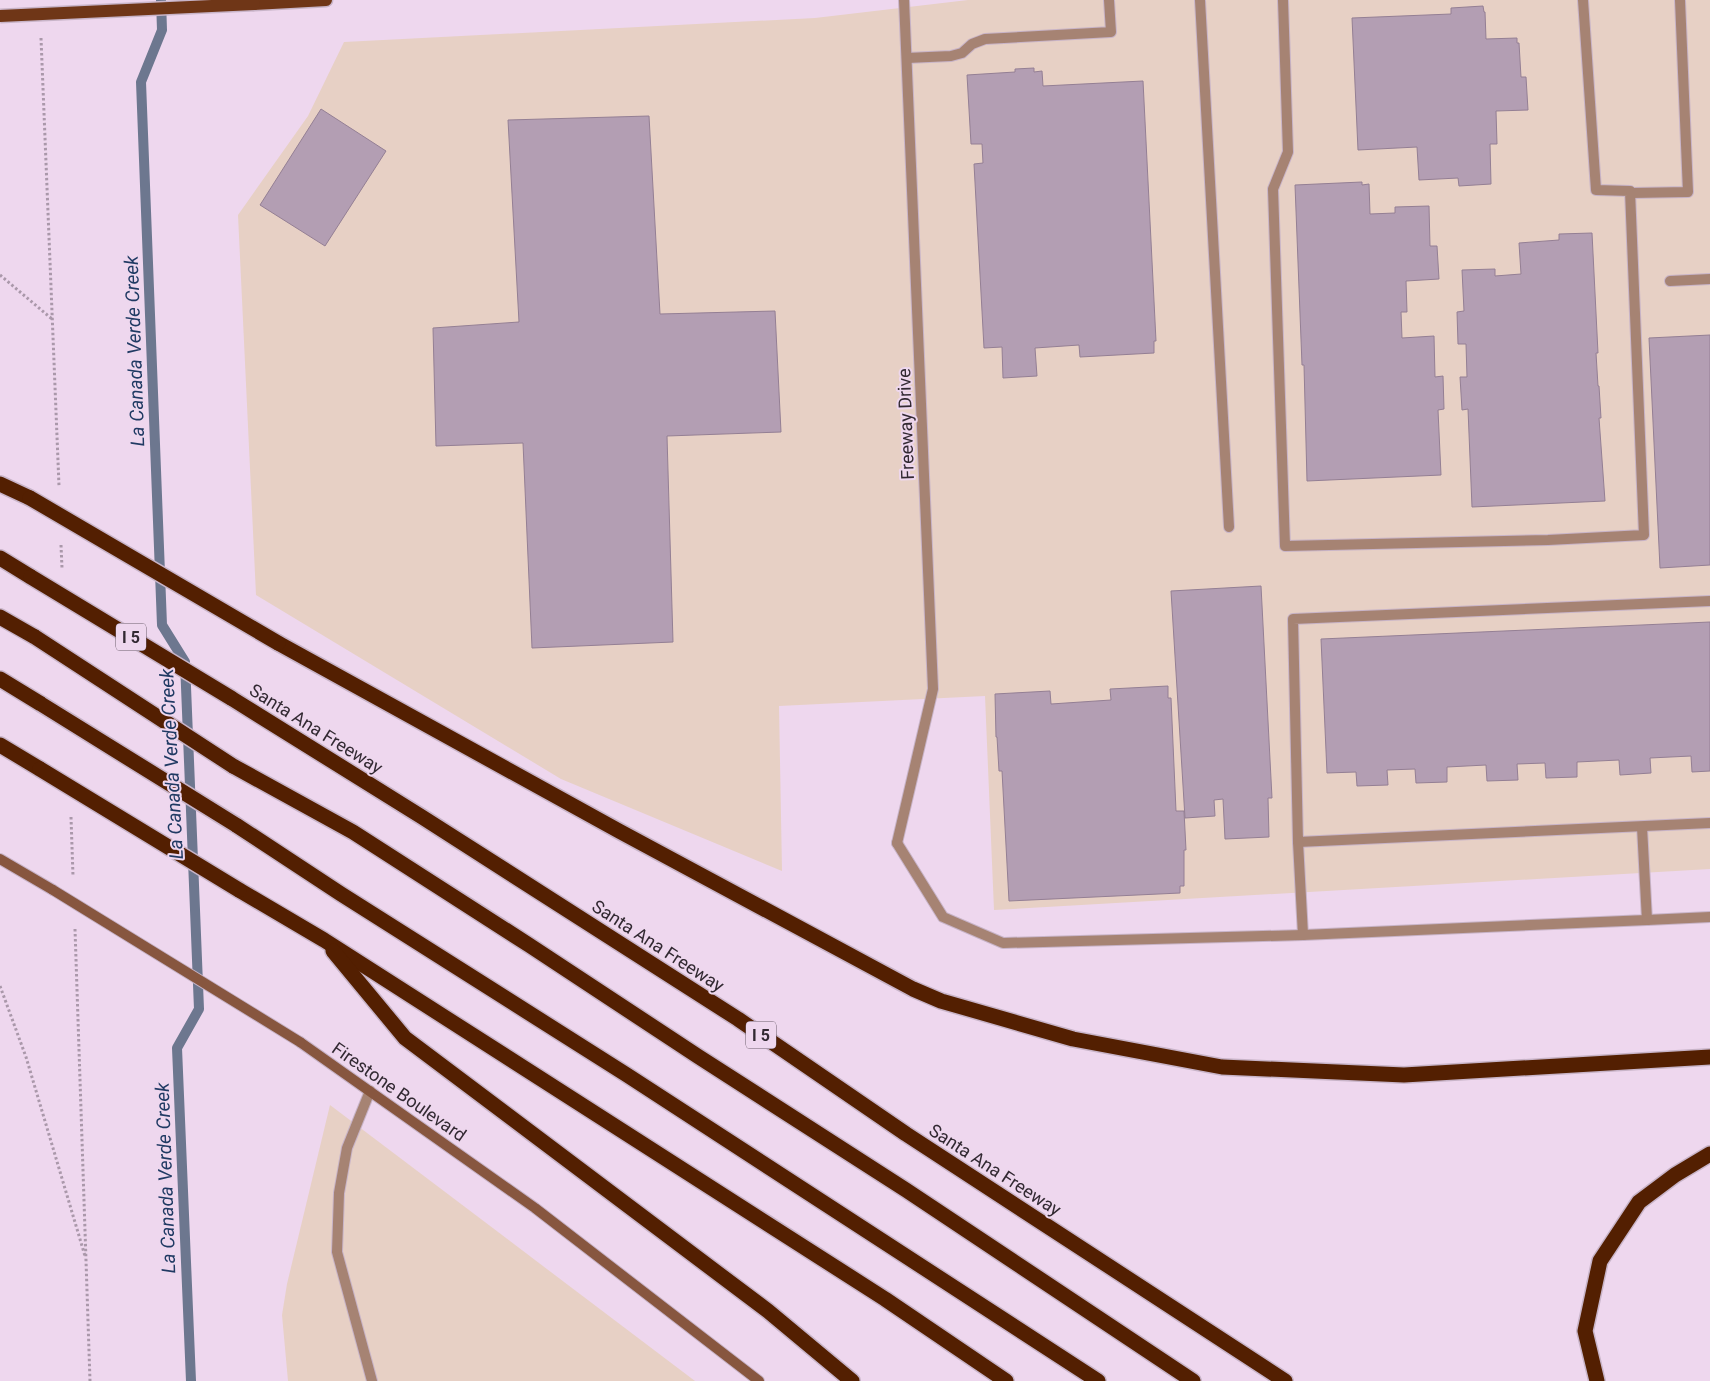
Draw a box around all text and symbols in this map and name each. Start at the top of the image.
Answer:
water label: La Canada Verde Creek [120,255,149,447]
street label: Freeway Drive [893,368,918,480]
road number: I 5 [116,624,146,650]
water label: La Canada Verde Creek [155,667,188,860]
street label: Santa Ana Freeway [246,679,387,778]
street label: Santa Ana Freeway [588,895,729,996]
road number: I 5 [746,1022,776,1048]
street label: Firestone Boulevard [328,1037,470,1146]
water label: La Canada Verde Creek [151,1082,180,1274]
street label: Santa Ana Freeway [925,1119,1066,1220]

